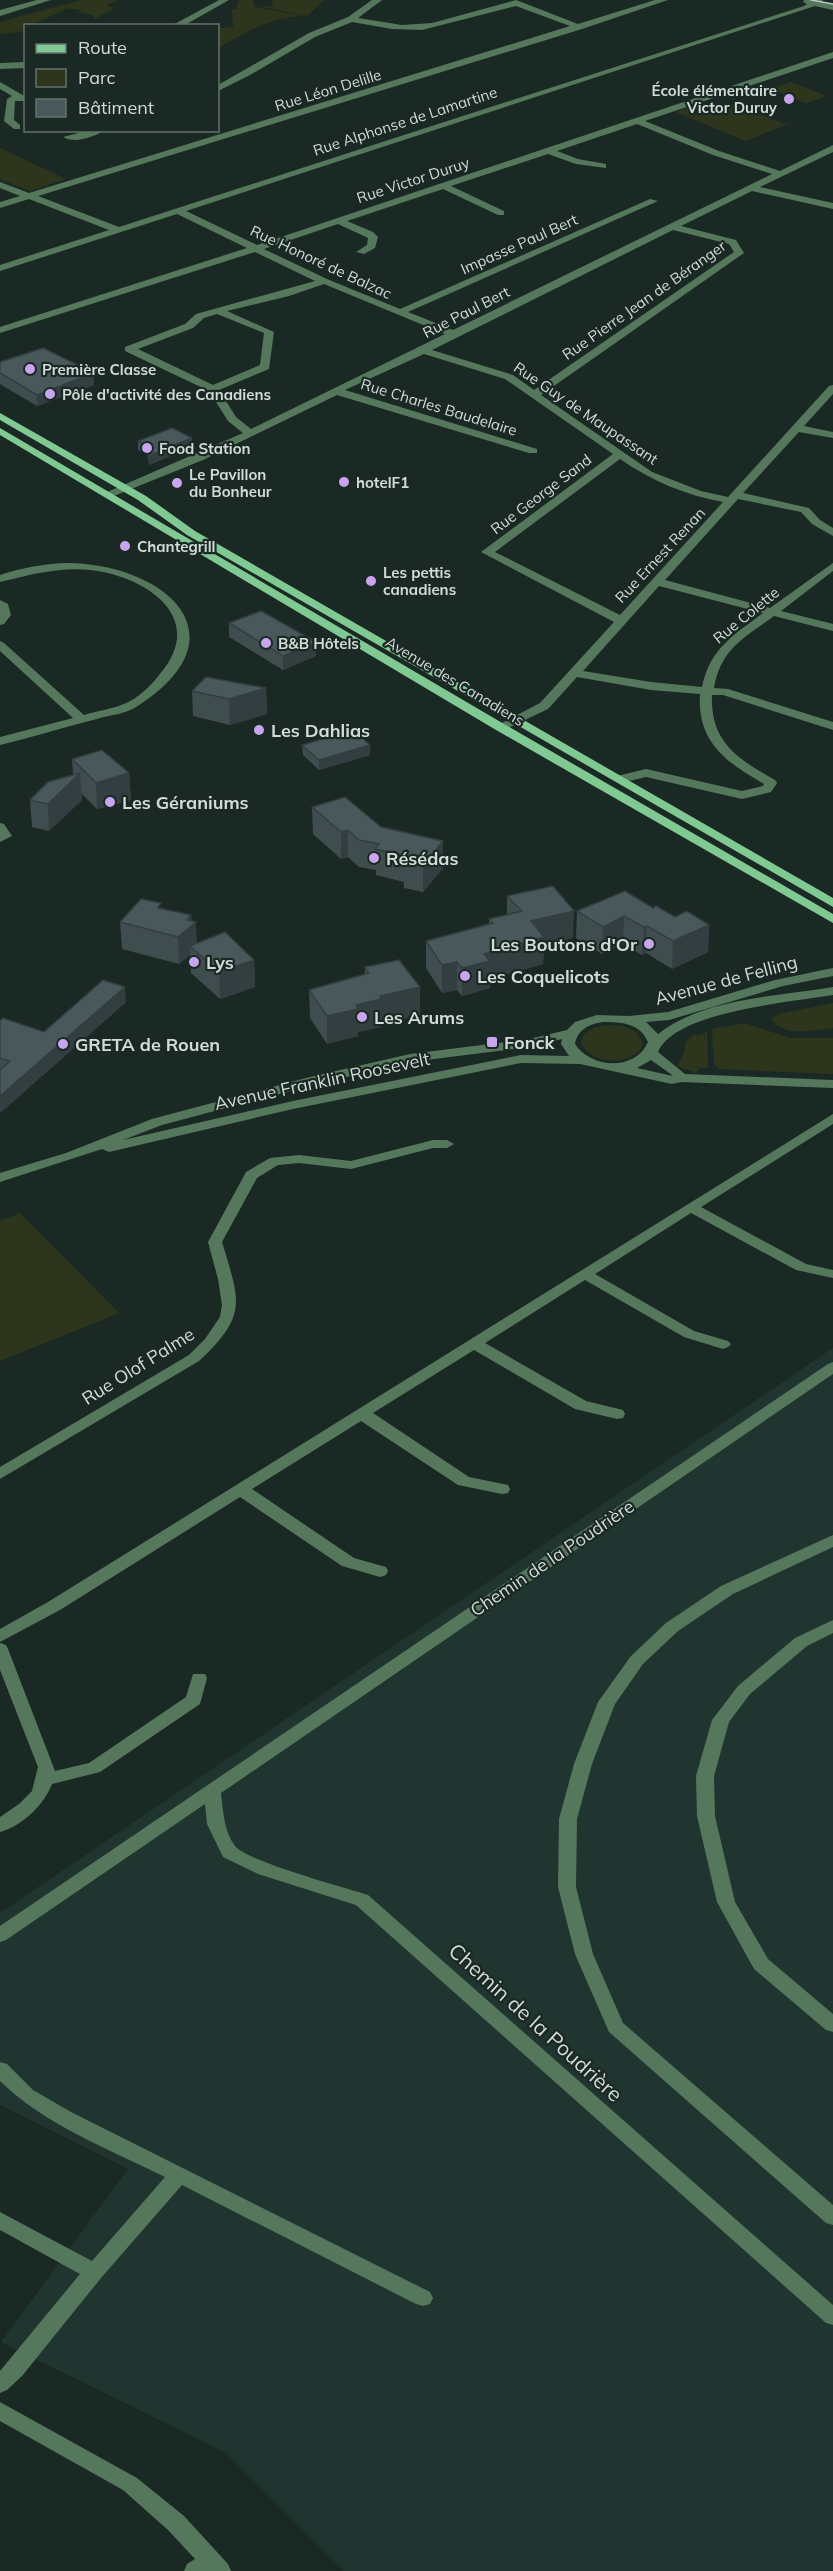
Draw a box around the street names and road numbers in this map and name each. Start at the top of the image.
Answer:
street label: Rue Léon Delille [272,65,384,115]
street label: Rue Alphonse de Lamartine [311,82,499,160]
street label: Rue Victor Duruy [354,153,472,207]
street label: Impasse Paul Bert [458,210,580,278]
street label: Rue Honoré de Balzac [247,221,395,303]
street label: Rue Pierre Jean de Béranger [558,236,730,364]
street label: Rue Paul Bert [419,282,513,342]
street label: Rue Guy de Maupassant [510,358,662,468]
street label: Rue Charles Baudelaire [359,374,519,440]
street label: Rue George Sand [487,450,595,538]
street label: Rue Ernest Renan [611,503,709,607]
street label: Rue Colette [709,583,783,647]
street label: Avenue des Canadiens [382,632,528,730]
street label: Avenue de Felling [652,950,800,1010]
street label: Avenue Franklin Roosevelt [212,1047,432,1115]
street label: Rue Olof Palme [77,1322,199,1410]
street label: Chemin de la Poudrière [466,1495,638,1621]
street label: Chemin de la Poudrière [444,1937,628,2107]

